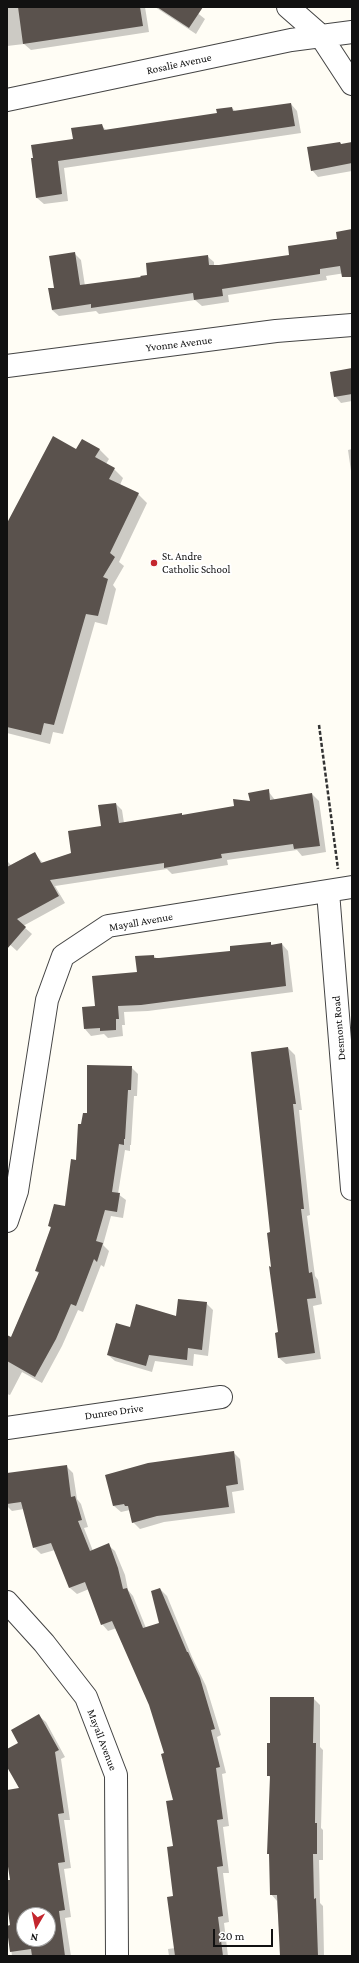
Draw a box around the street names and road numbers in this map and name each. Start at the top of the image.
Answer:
street label: Rosalie Avenue [145,51,213,77]
street label: Yvonne Avenue [145,333,213,355]
street label: Mayall Avenue [108,910,174,934]
street label: Desmont Road [330,995,348,1061]
street label: Dunreo Drive [84,1401,144,1423]
street label: Mayall Avenue [84,1708,120,1772]

